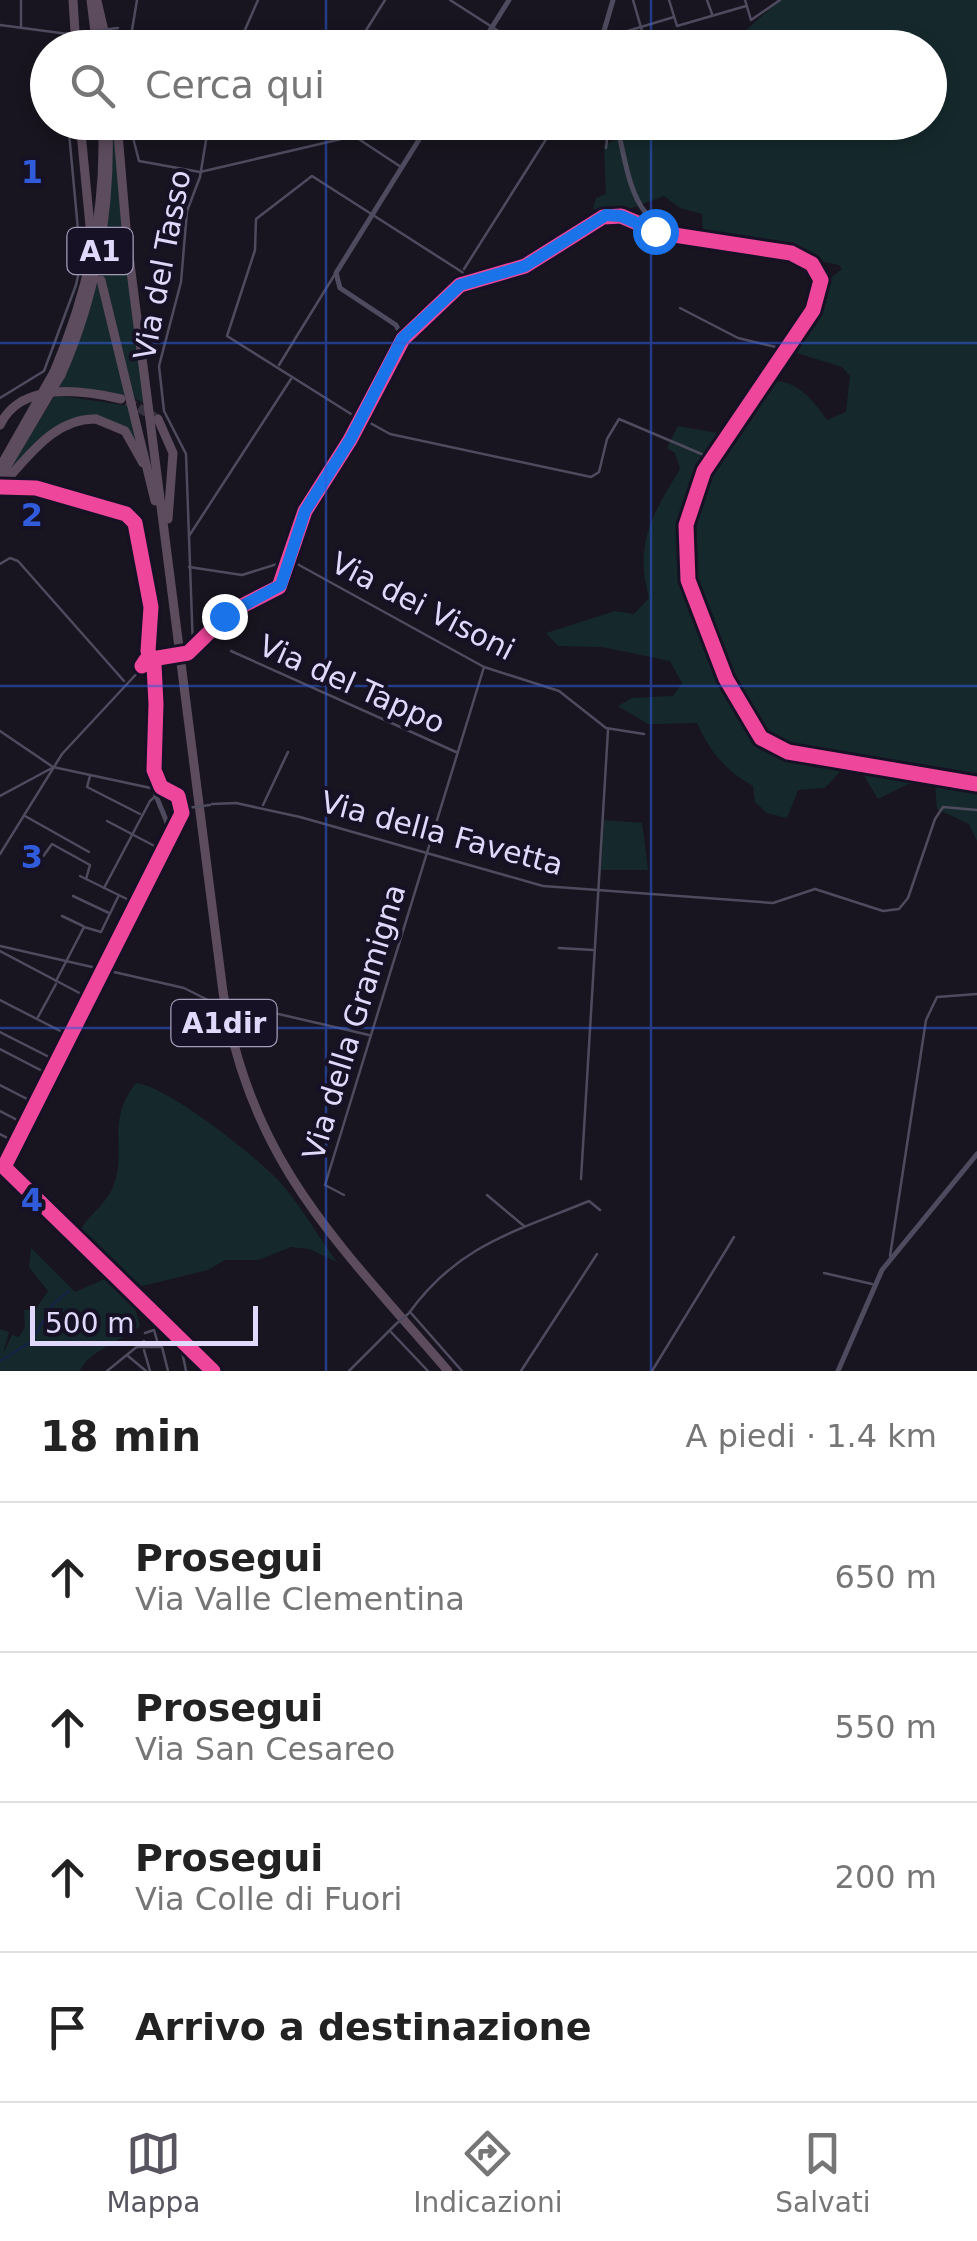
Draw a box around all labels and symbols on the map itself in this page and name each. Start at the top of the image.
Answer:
text: 1 [21,153,43,191]
street label: Via del Tasso [126,167,198,363]
route start [633,209,679,255]
road number: A1 [68,228,132,274]
text: 2 [21,496,43,534]
street label: Via dei Visoni [325,545,521,667]
route end [202,594,248,640]
street label: Via del Tappo [254,627,450,741]
street label: Via della Favetta [317,784,567,882]
text: 3 [21,838,43,876]
street label: Via della Gramigna [295,880,413,1164]
road number: A1dir [172,1000,276,1046]
text: 4 [21,1181,43,1219]
scale bar [30,1301,258,1346]

